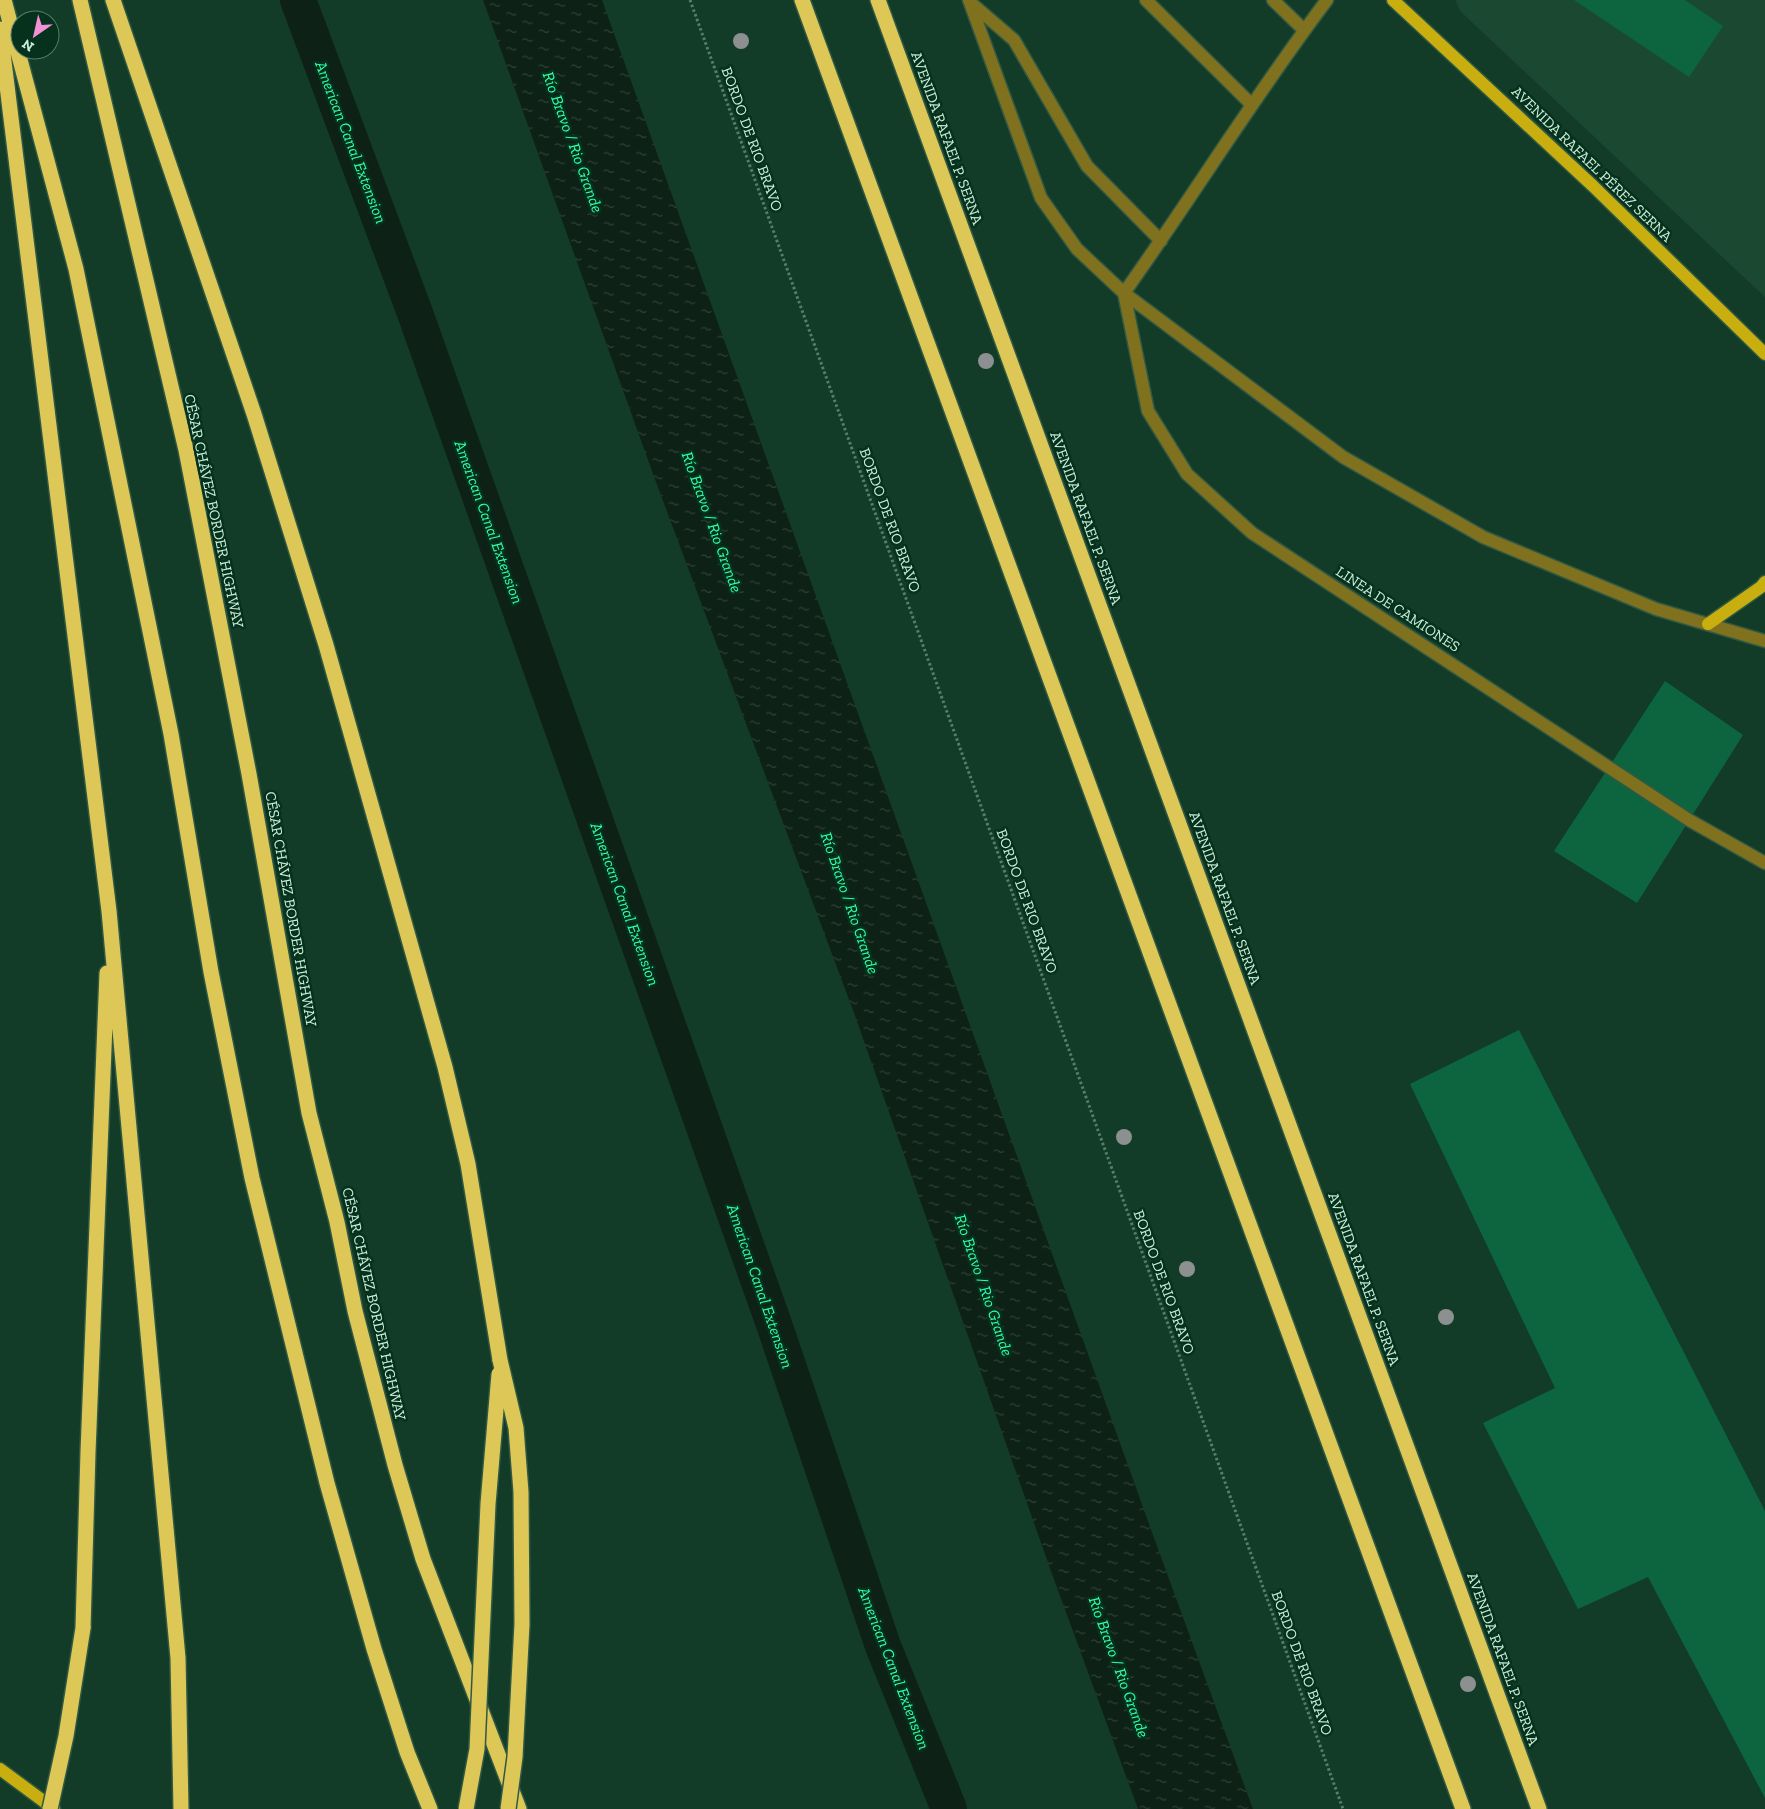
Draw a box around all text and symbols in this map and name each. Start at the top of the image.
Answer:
north arrow [10,10,60,60]
text: N [19,35,37,55]
street label: AVENIDA RAFAEL P. SERNA [907,49,987,227]
water label: American Canal Extension [311,57,391,226]
street label: BORDO DE RIO BRAVO [718,64,786,214]
water label: Río Bravo / Rio Grande [539,69,607,215]
street label: AVENIDA RAFAEL PÉREZ SERNA [1508,82,1676,246]
street label: CÉSAR CHÁVEZ BORDER HIGHWAY [180,393,248,630]
street label: AVENIDA RAFAEL P. SERNA [1046,429,1126,607]
water label: American Canal Extension [450,437,527,606]
street label: BORDO DE RIO BRAVO [856,445,924,595]
water label: Río Bravo / Rio Grande [678,449,746,595]
street label: LINEA DE CAMIONES [1333,562,1463,656]
street label: CÉSAR CHÁVEZ BORDER HIGHWAY [261,790,321,1029]
street label: AVENIDA RAFAEL P. SERNA [1185,809,1265,987]
water label: American Canal Extension [586,819,663,988]
street label: BORDO DE RIO BRAVO [993,826,1061,976]
water label: Río Bravo / Rio Grande [817,830,883,976]
street label: CÉSAR CHÁVEZ BORDER HIGHWAY [338,1186,410,1423]
street label: AVENIDA RAFAEL P. SERNA [1324,1190,1404,1368]
water label: American Canal Extension [723,1200,797,1371]
street label: BORDO DE RIO BRAVO [1130,1207,1198,1357]
water label: Río Bravo / Rio Grande [951,1212,1017,1358]
street label: AVENIDA RAFAEL P. SERNA [1463,1570,1543,1748]
water label: American Canal Extension [854,1583,934,1752]
street label: BORDO DE RIO BRAVO [1268,1588,1336,1738]
water label: Río Bravo / Rio Grande [1085,1594,1153,1740]

